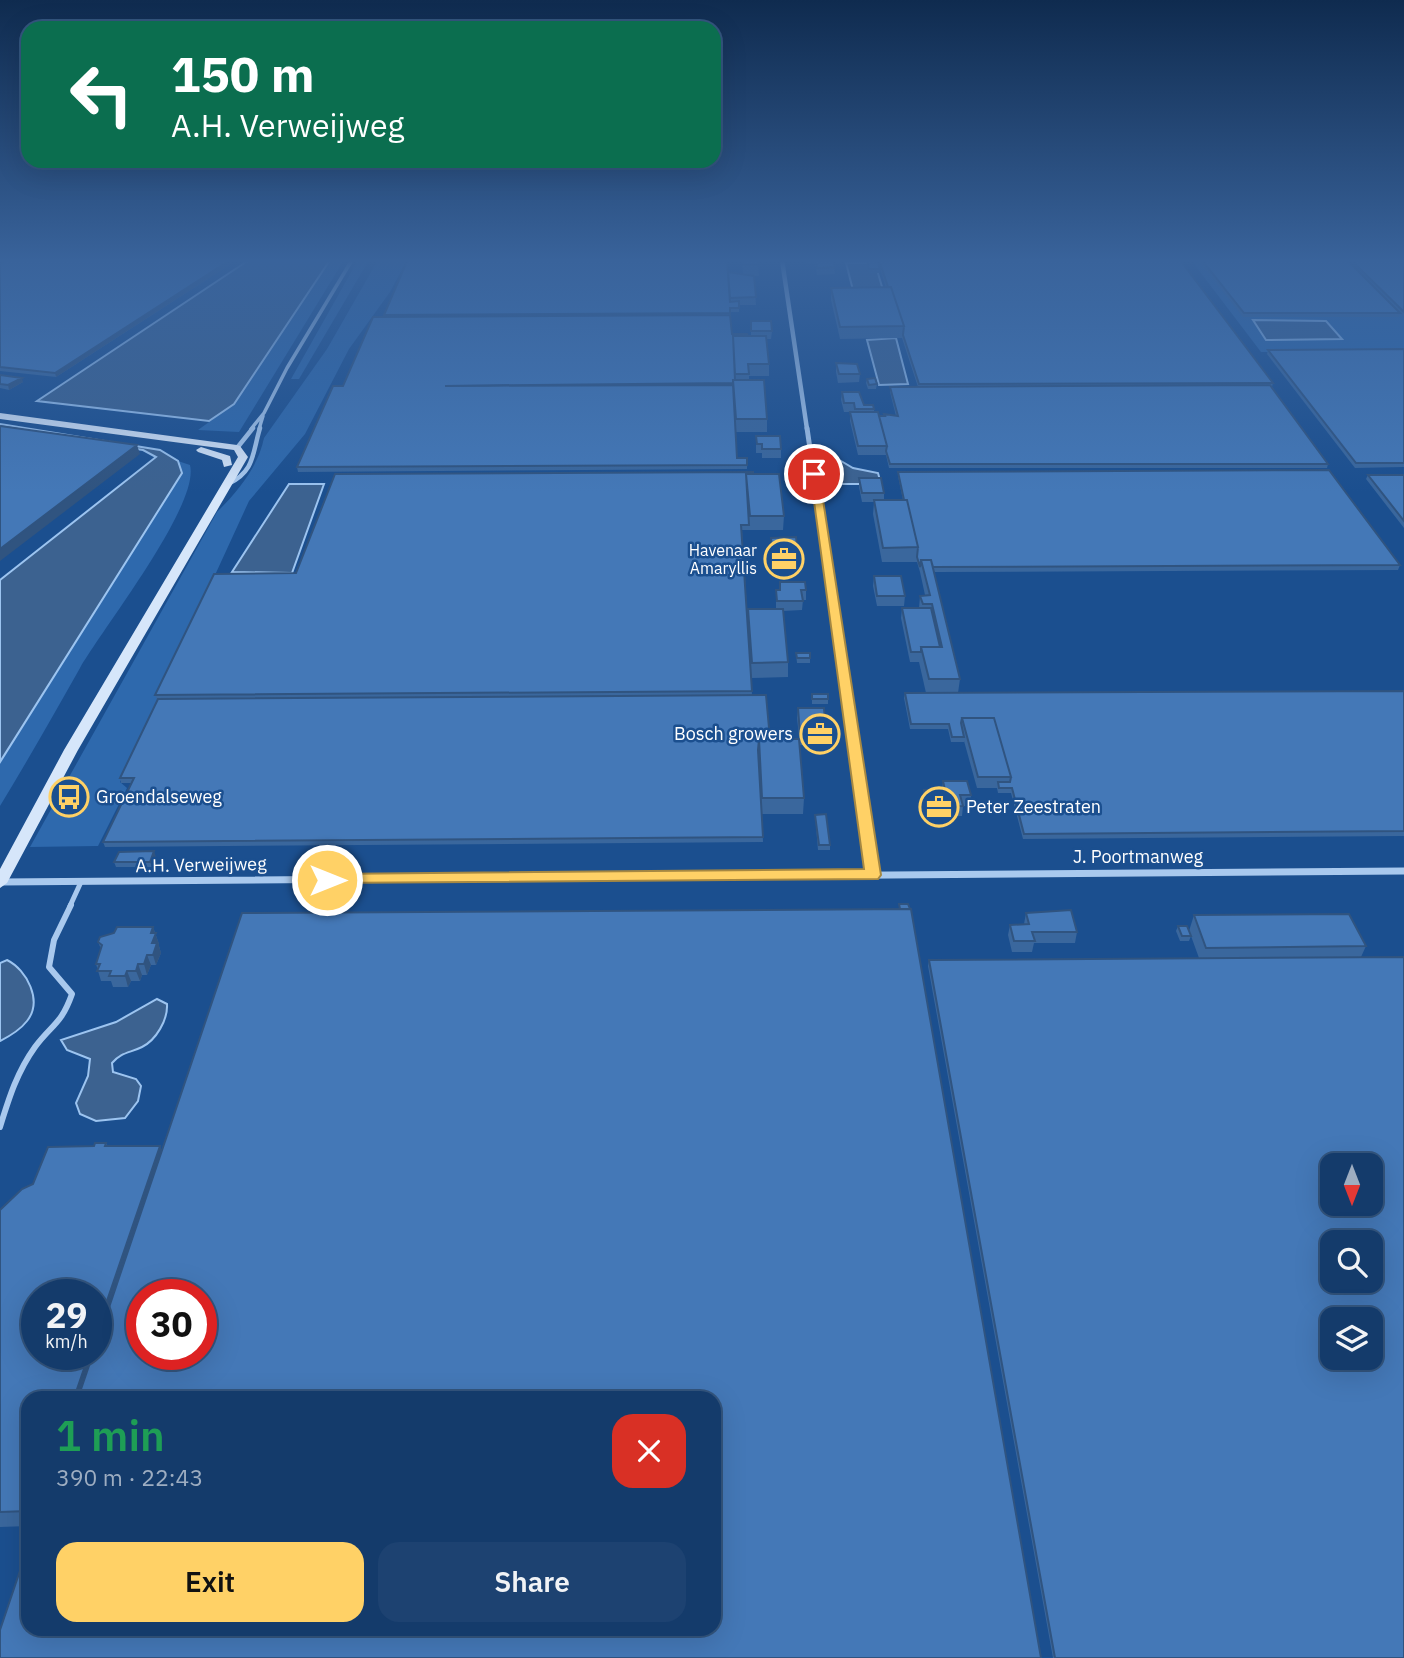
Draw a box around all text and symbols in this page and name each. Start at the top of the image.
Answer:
text: 150 m [171,42,315,105]
icon: left [56,49,147,140]
text: A.H. Verweijweg [171,104,404,146]
pin [784,444,844,504]
icon: arrive [795,455,833,493]
office icon: Havenaar Amaryllis [763,538,805,580]
place label: Havenaar Amaryllis [689,540,757,578]
office icon: Bosch growers [799,713,841,755]
place label: Bosch growers [674,722,793,745]
bus stop icon: Groendalseweg [48,776,90,818]
place label: Groendalseweg [96,785,222,808]
office icon: Peter Zeestraten [918,786,960,828]
place label: Peter Zeestraten [966,795,1101,818]
position arrow [290,843,364,917]
street label: J. Poortmanweg [1073,845,1204,868]
street label: A.H. Verweijweg [135,852,267,877]
north arrow [1320,1153,1382,1216]
map controls [1320,1153,1383,1370]
button: search [1320,1230,1383,1293]
speed limit sign: 30 [126,1279,217,1370]
text: 29 [45,1292,88,1338]
button: layers [1320,1307,1383,1370]
text: km/h [45,1330,88,1353]
text: 1 min [56,1408,165,1463]
button: close [612,1414,686,1488]
text: 390 m · 22:43 [56,1462,203,1492]
button: Exit [56,1542,364,1622]
button: Share [378,1542,686,1622]

